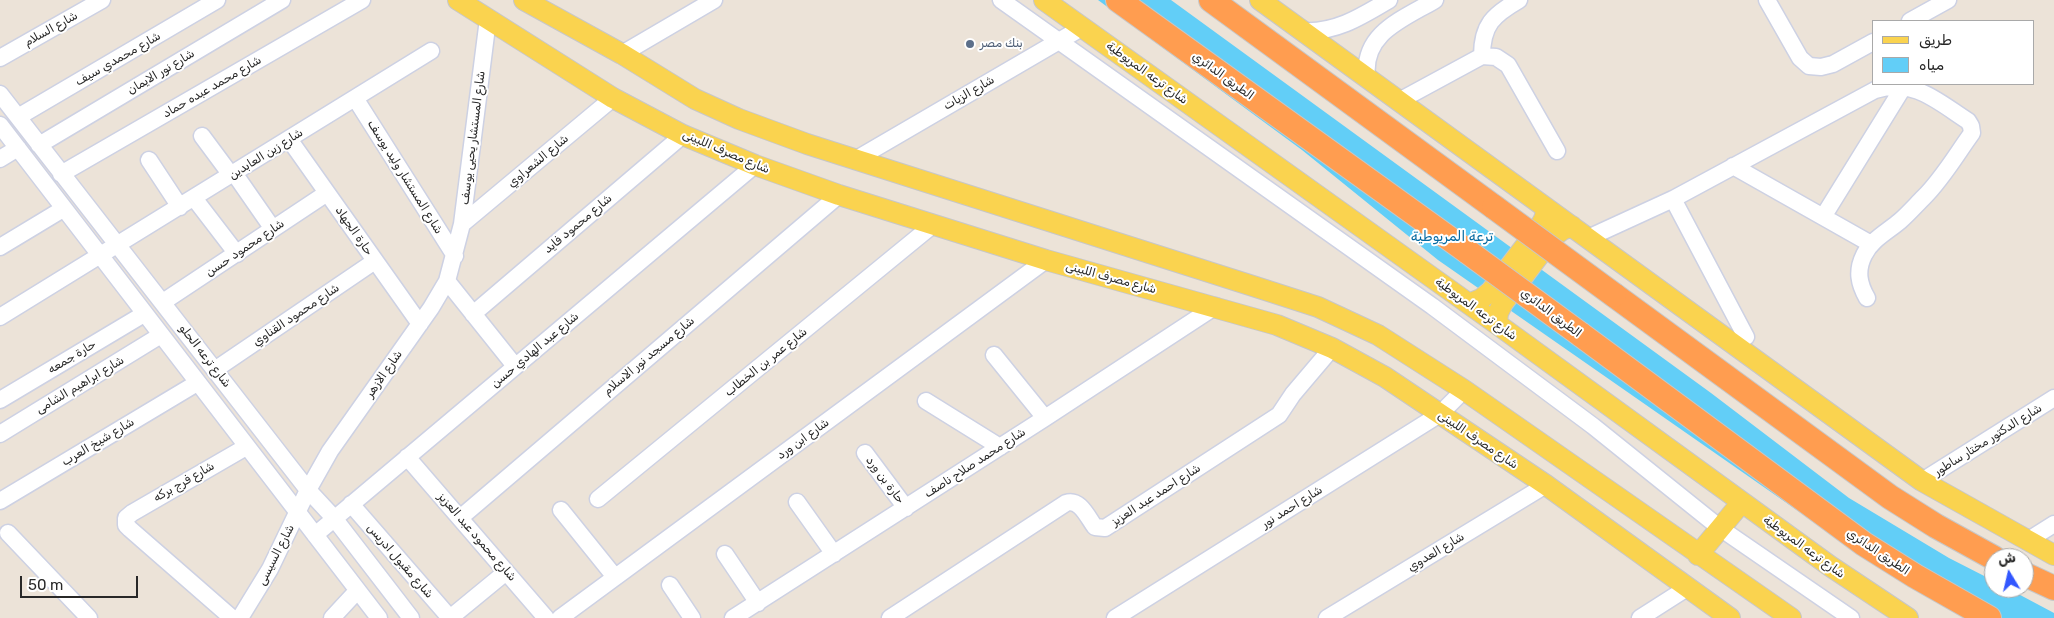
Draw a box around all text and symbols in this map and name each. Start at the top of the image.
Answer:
street label: شارع السلام [22,8,80,50]
legend [1872,20,2034,85]
street label: شارع محمدي سيف [73,29,163,89]
text: طريق [1919,31,1952,49]
place label: بنك مصر [980,37,1023,51]
marker: بنك مصر [964,38,976,50]
street label: شارع ترعه المريوطية [1103,39,1191,107]
street label: شارع نور الايمان [125,46,197,98]
street label: الطريق الدائري [1189,49,1257,103]
street label: شارع محمد عبده حماد [160,53,264,121]
text: مياه [1919,56,1944,74]
street label: شارع المستشار يحيى يوسف [458,70,488,206]
street label: شارع الزيات [941,73,997,113]
street label: شارع المستشار وليد يوسف [364,117,446,237]
street label: شارع زين العابدين [226,125,306,183]
street label: شارع مصرف اللبينى [680,127,772,177]
street label: شارع الشعراوي [505,131,571,191]
street label: شارع محمود فايد [541,191,615,257]
street label: حارة الجهاد [332,204,376,258]
street label: شارع محمود حسن [203,216,287,280]
water label: ترعة المريوطية [1411,229,1493,245]
street label: شارع مصرف اللبينى [1064,259,1158,297]
street label: شارع ترعه المريوطية [1432,275,1520,343]
street label: شارع محمود القناوي [250,281,342,349]
street label: الطريق الدائري [1518,285,1584,341]
street label: شارع عبد الهادي حسن [488,309,582,391]
street label: شارع مسجد نور الاسلام [600,314,698,398]
street label: شارع ترعه الحلو [176,322,234,390]
street label: شارع عمر بن الخطاب [722,324,810,400]
street label: حارة جمعه [45,337,99,377]
street label: شارع الازهر [362,347,406,401]
street label: شارع ابراهيم الشامى [33,353,127,417]
street label: شارع الدكتور مختار ساطور [1931,401,2045,479]
street label: شارع مصرف اللبينى [1435,408,1521,472]
street label: شارع شيخ العرب [59,415,137,469]
street label: شارع ابن ورد [774,415,832,463]
street label: شارع محمد صلاح ناصف [922,425,1028,501]
street label: حارة بن ورد [863,453,907,507]
street label: شارع فرج بركه [151,459,217,505]
street label: شارع احمد عبد العزيز [1109,461,1203,529]
street label: شارع احمد نور [1259,483,1325,531]
street label: شارع محمود عبد العزيز [435,490,519,584]
street label: شارع ترعه المريوطية [1760,513,1848,581]
street label: شارع مقبول ادريس [364,521,436,601]
street label: شارع السيسى [254,522,298,588]
street label: الطريق الدائري [1844,526,1912,578]
street label: شارع العدوي [1405,529,1467,575]
north arrow [1984,548,2034,598]
text: ش [1997,549,2017,568]
scale bar [22,566,140,598]
text: 50 m [28,576,63,594]

